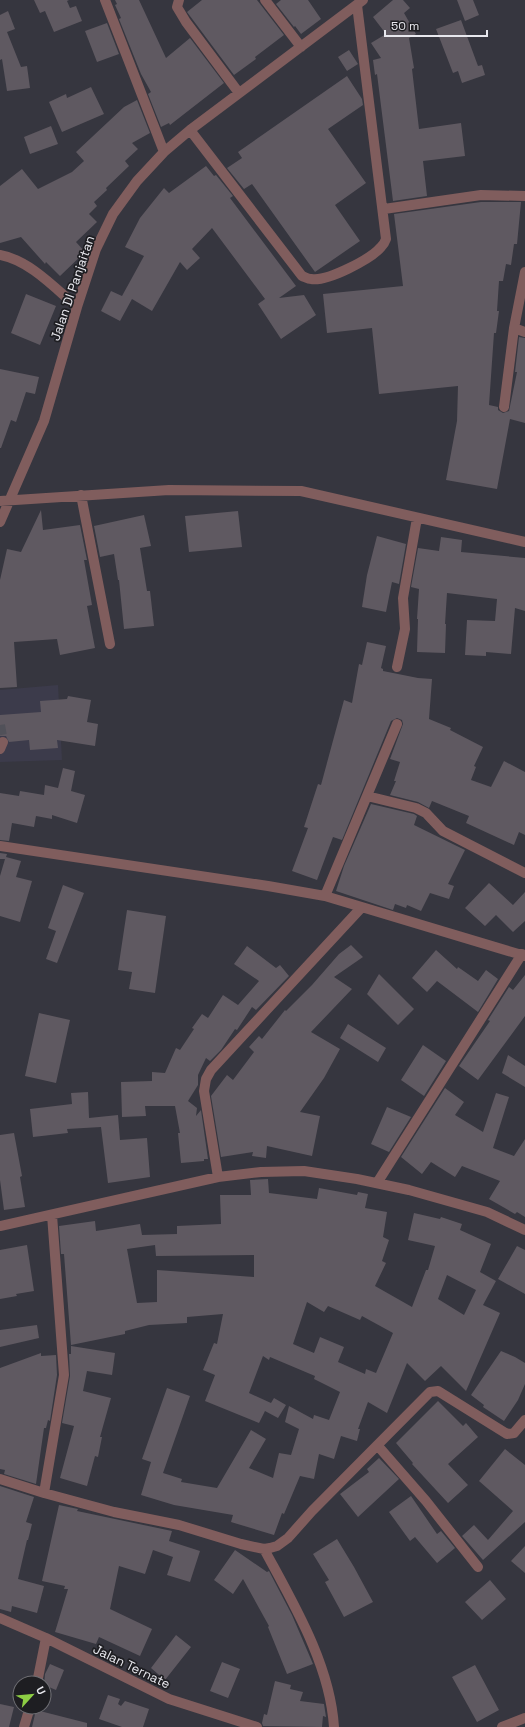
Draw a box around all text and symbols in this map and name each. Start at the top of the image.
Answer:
scale bar [385,12,487,38]
text: 50 m [391,18,419,34]
street label: Jalan DI Panjaitan [46,233,98,343]
street label: Jalan Ternate [90,1640,173,1692]
north arrow [12,1675,52,1715]
text: U [33,1684,49,1697]

